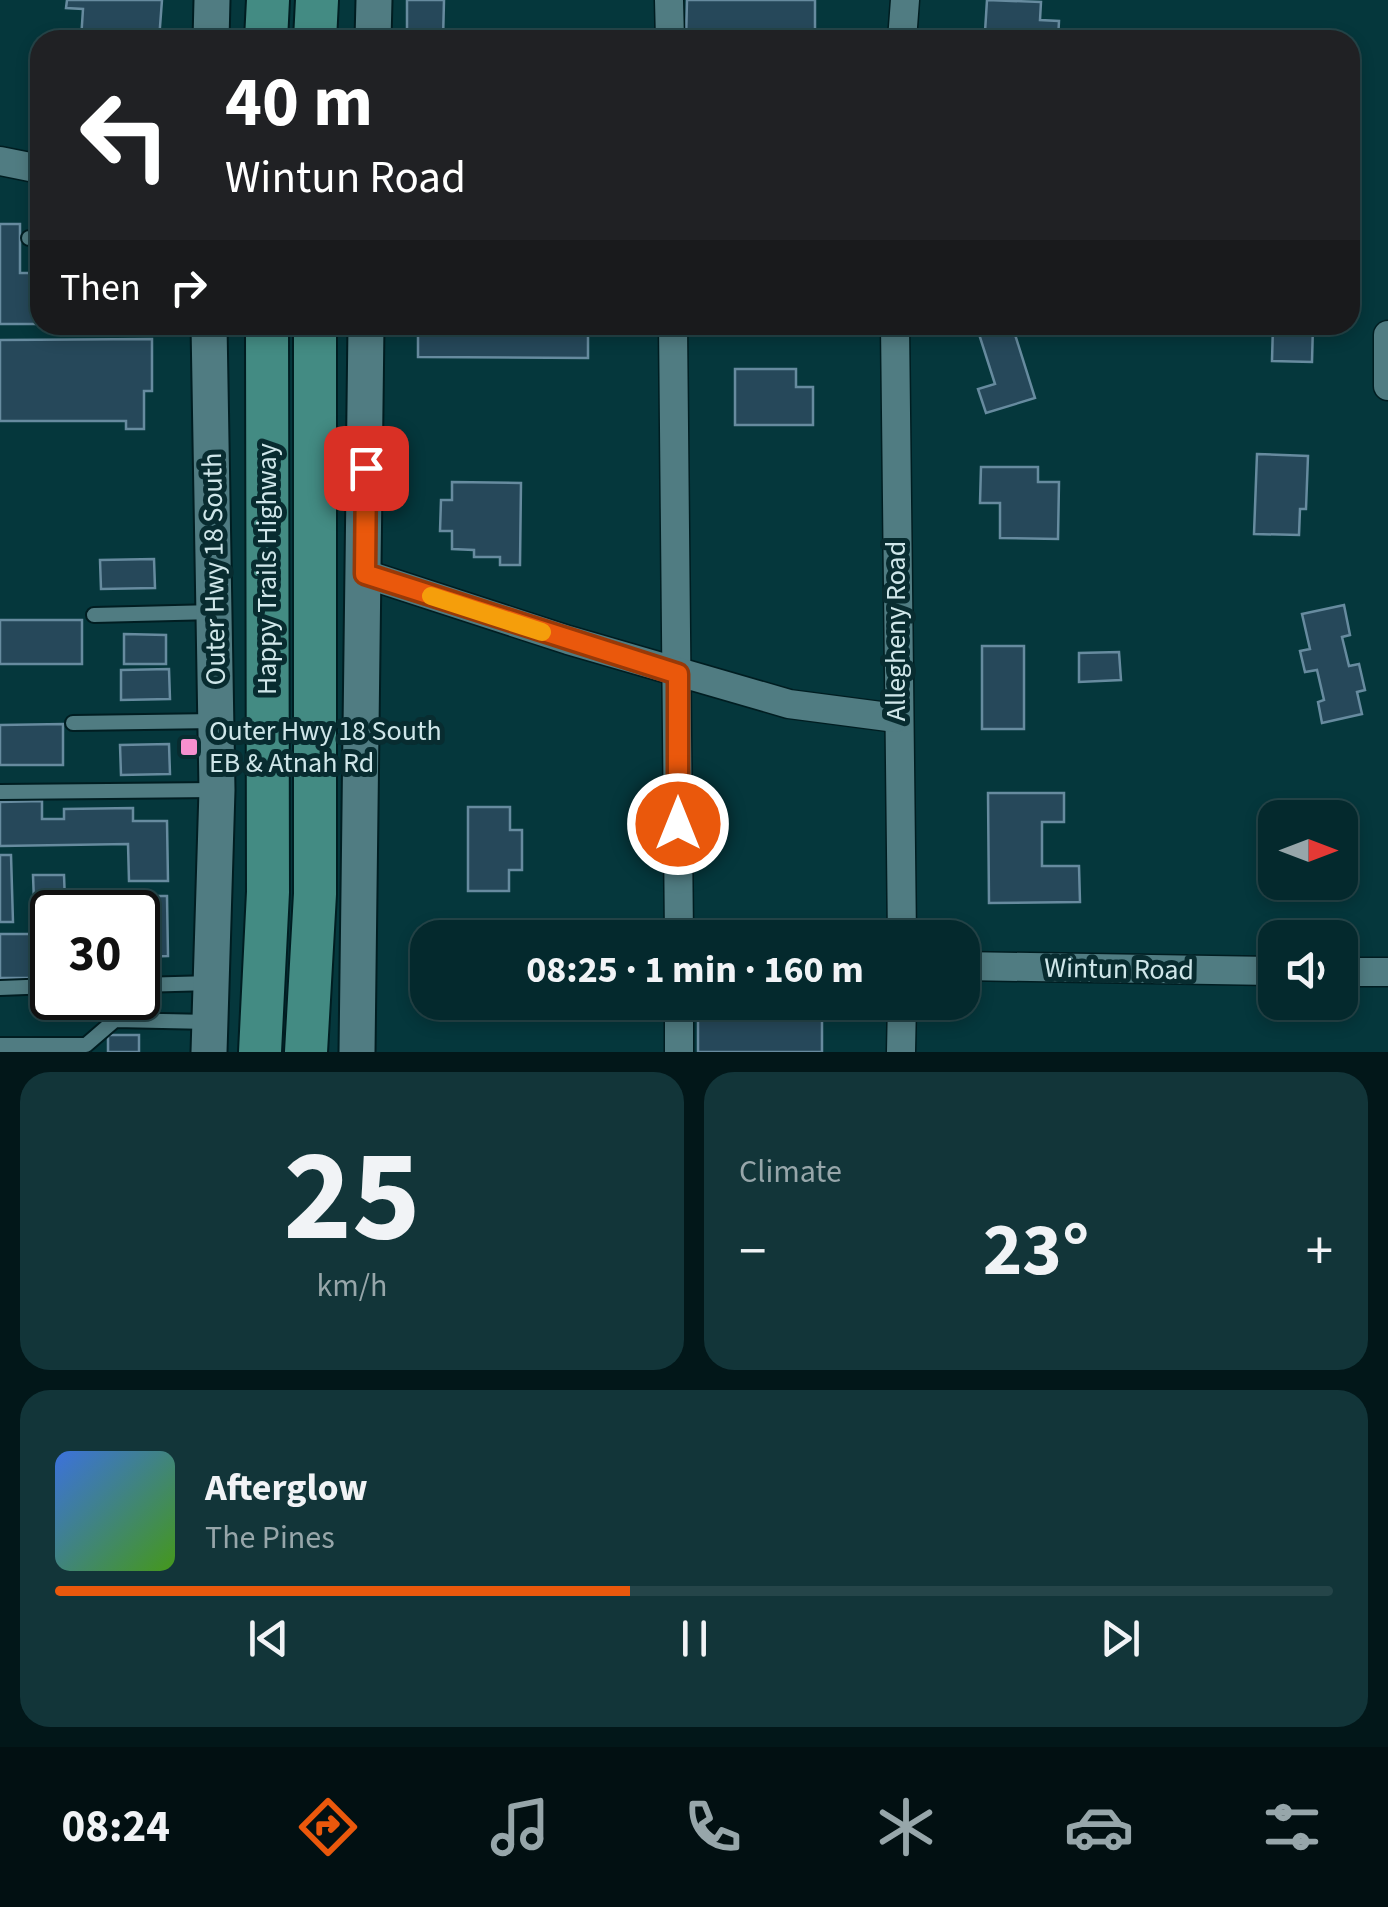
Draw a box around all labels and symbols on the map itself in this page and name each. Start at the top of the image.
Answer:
pin [324,426,409,511]
street label: Happy Trails Highway [247,443,287,695]
street label: Outer Hwy 18 South [192,452,236,686]
street label: Allegheny Road [876,541,916,721]
place label: Outer Hwy 18 South EB & Atnah Rd [209,711,442,783]
marker: Outer Hwy 18 South EB & Atnah Rd [178,736,200,758]
position arrow [626,772,730,876]
north arrow [1258,800,1358,900]
speed limit sign: 30 [30,890,160,1020]
street label: Wintun Road [1044,948,1194,990]

